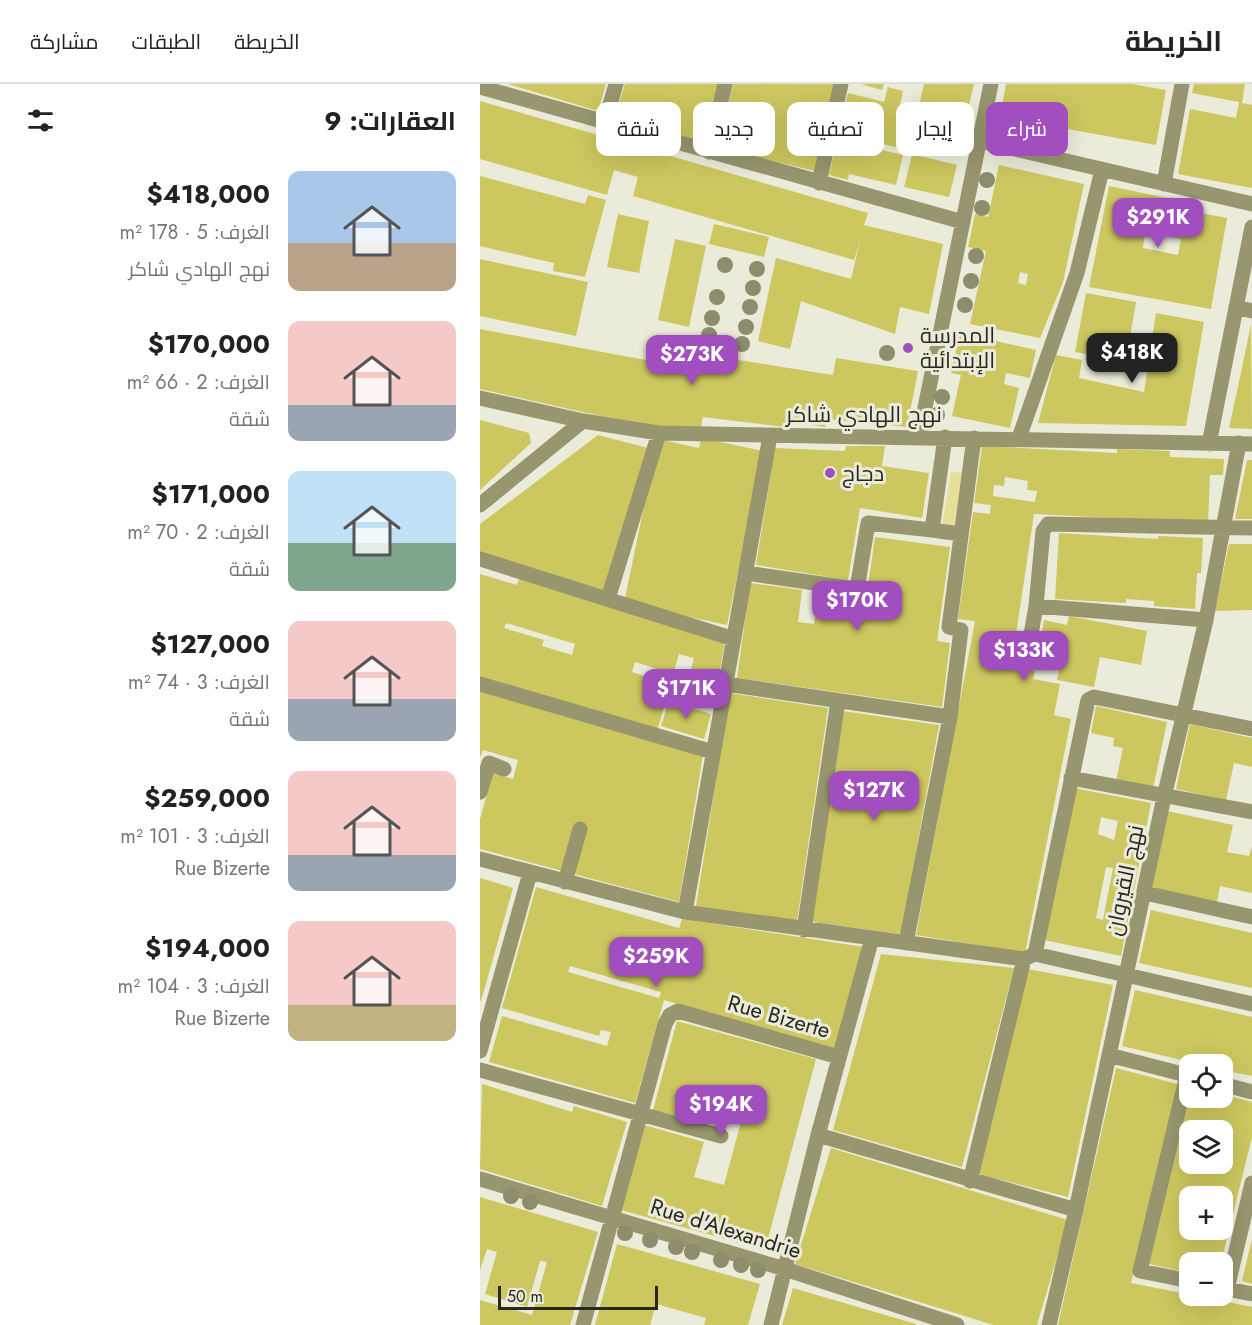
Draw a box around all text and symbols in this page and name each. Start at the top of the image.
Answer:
text: الخريطة [1125,21,1222,62]
text: مشاركة [30,27,99,57]
text: الطبقات [132,27,201,57]
text: الخريطة [234,27,300,57]
text: العقارات: 9 [324,102,456,140]
chip: شقة [596,102,681,156]
chip: جديد [693,102,775,156]
chip: تصفية [787,102,884,156]
chip: إيجار [896,102,974,156]
chip: شراء [986,102,1068,156]
icon: filters [24,104,57,137]
text: $418,000 [146,175,270,213]
icon: home [336,195,408,267]
pin: $291K [1116,198,1200,249]
text: $291K [1126,203,1190,232]
text: الغرف: 5 · 178 m² [120,218,270,247]
text: نهج الهادي شاكر [128,255,270,284]
place label: المدرسة الإبتدائية [920,319,995,376]
text: $170,000 [148,325,270,363]
pin: $418K [1090,333,1174,384]
pin: $273K [650,335,734,386]
text: $418K [1100,338,1164,367]
text: $273K [660,340,724,369]
marker: المدرسة الإبتدائية [901,341,915,355]
icon: home [336,345,408,417]
text: الغرف: 2 · 66 m² [127,368,270,397]
street label: نهج الهادي شاكر [784,398,942,431]
text: شقة [229,405,270,434]
place label: دجاج [842,457,884,489]
marker: دجاج [823,466,837,480]
text: $171,000 [152,475,270,513]
icon: home [336,495,408,567]
text: الغرف: 2 · 70 m² [127,518,270,547]
text: شقة [229,555,270,584]
pin: $170K [815,581,899,632]
text: $170K [826,586,888,615]
text: $127,000 [150,625,270,663]
pin: $133K [982,631,1066,682]
text: $133K [993,636,1055,665]
icon: home [336,645,408,717]
text: الغرف: 3 · 74 m² [128,668,270,697]
pin: $171K [644,669,728,720]
text: $171K [657,674,715,703]
text: شقة [229,705,270,734]
pin: $127K [832,771,916,822]
text: $127K [843,776,905,805]
text: $259,000 [144,779,270,817]
icon: home [336,795,408,867]
text: الغرف: 3 · 101 m² [120,822,270,851]
street label: نهج القيروان [1097,822,1151,938]
text: Rue Bizerte [174,854,270,883]
text: $194,000 [145,929,270,967]
pin: $259K [614,937,698,988]
text: $259K [623,942,689,971]
icon: home [336,945,408,1017]
text: الغرف: 3 · 104 m² [118,972,270,1001]
street label: Rue Bizerte [724,986,834,1046]
text: Rue Bizerte [174,1004,270,1033]
map controls [1179,1054,1233,1306]
button: locate [1179,1054,1233,1108]
pin: $194K [679,1085,763,1136]
text: $194K [689,1090,753,1119]
button: layers [1179,1120,1233,1174]
button: + [1179,1186,1233,1240]
street label: Rue d'Alexandrie [647,1190,805,1266]
button: − [1179,1252,1233,1306]
scale bar [498,1283,658,1310]
text: 50 m [507,1285,543,1308]

